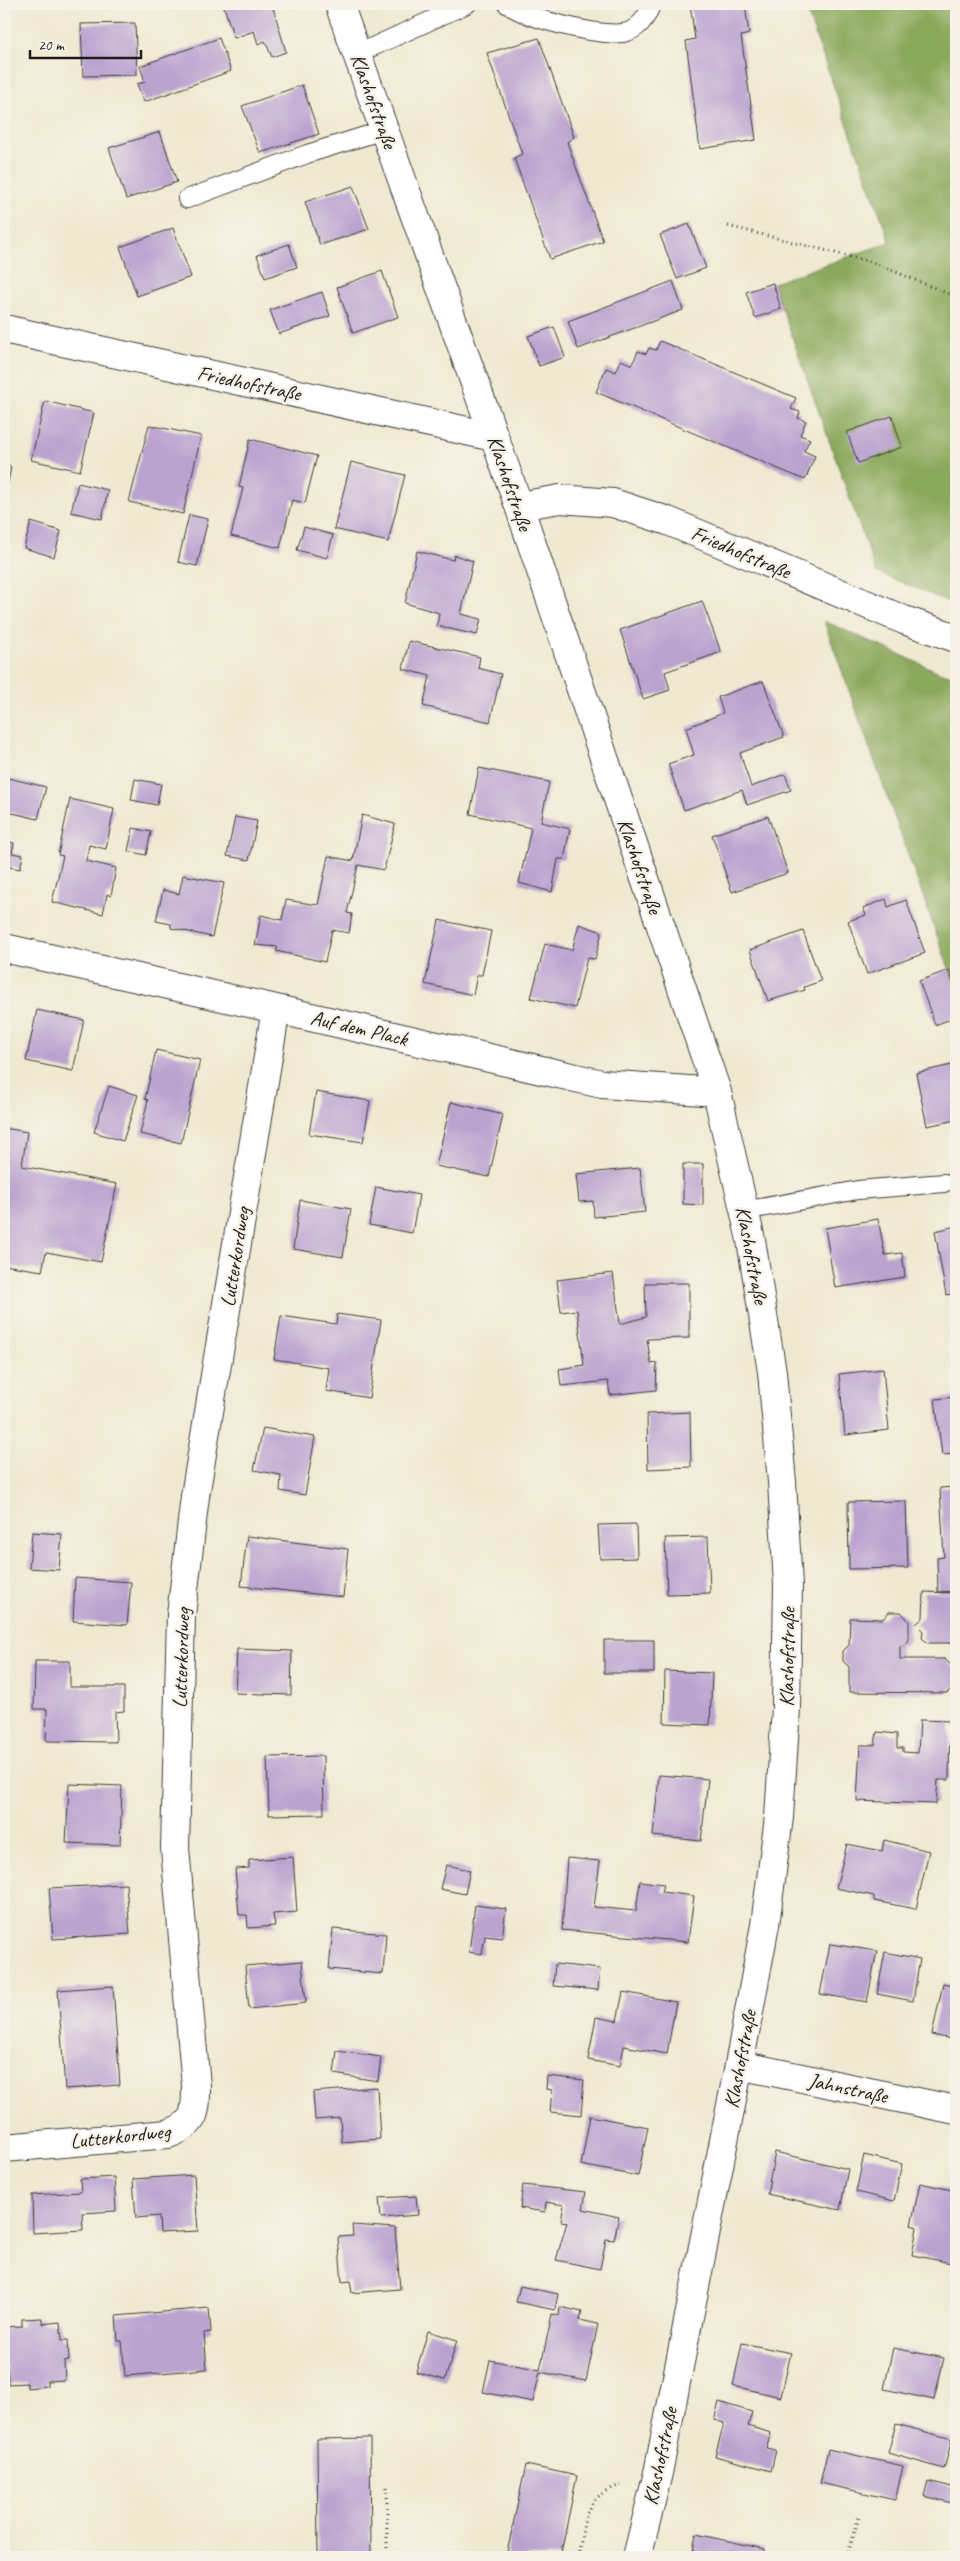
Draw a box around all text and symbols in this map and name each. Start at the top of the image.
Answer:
scale bar [30,28,141,60]
text: 20 m [38,36,65,55]
street label: Klashofstraße [345,50,404,154]
street label: Friedhofstraße [195,359,305,407]
street label: Klashofstraße [482,432,539,536]
street label: Friedhofstraße [688,520,796,585]
street label: Klashofstraße [612,815,669,919]
street label: Auf dem Plack [308,1004,411,1052]
street label: Lutterkordweg [214,1204,256,1309]
street label: Klashofstraße [730,1204,775,1308]
street label: Klashofstraße [773,1605,801,1707]
street label: Lutterkordweg [166,1606,196,1709]
street label: Klashofstraße [718,2006,763,2110]
street label: Jahnstraße [805,2067,892,2109]
street label: Lutterkordweg [69,2118,173,2154]
street label: Klashofstraße [637,2403,683,2507]

